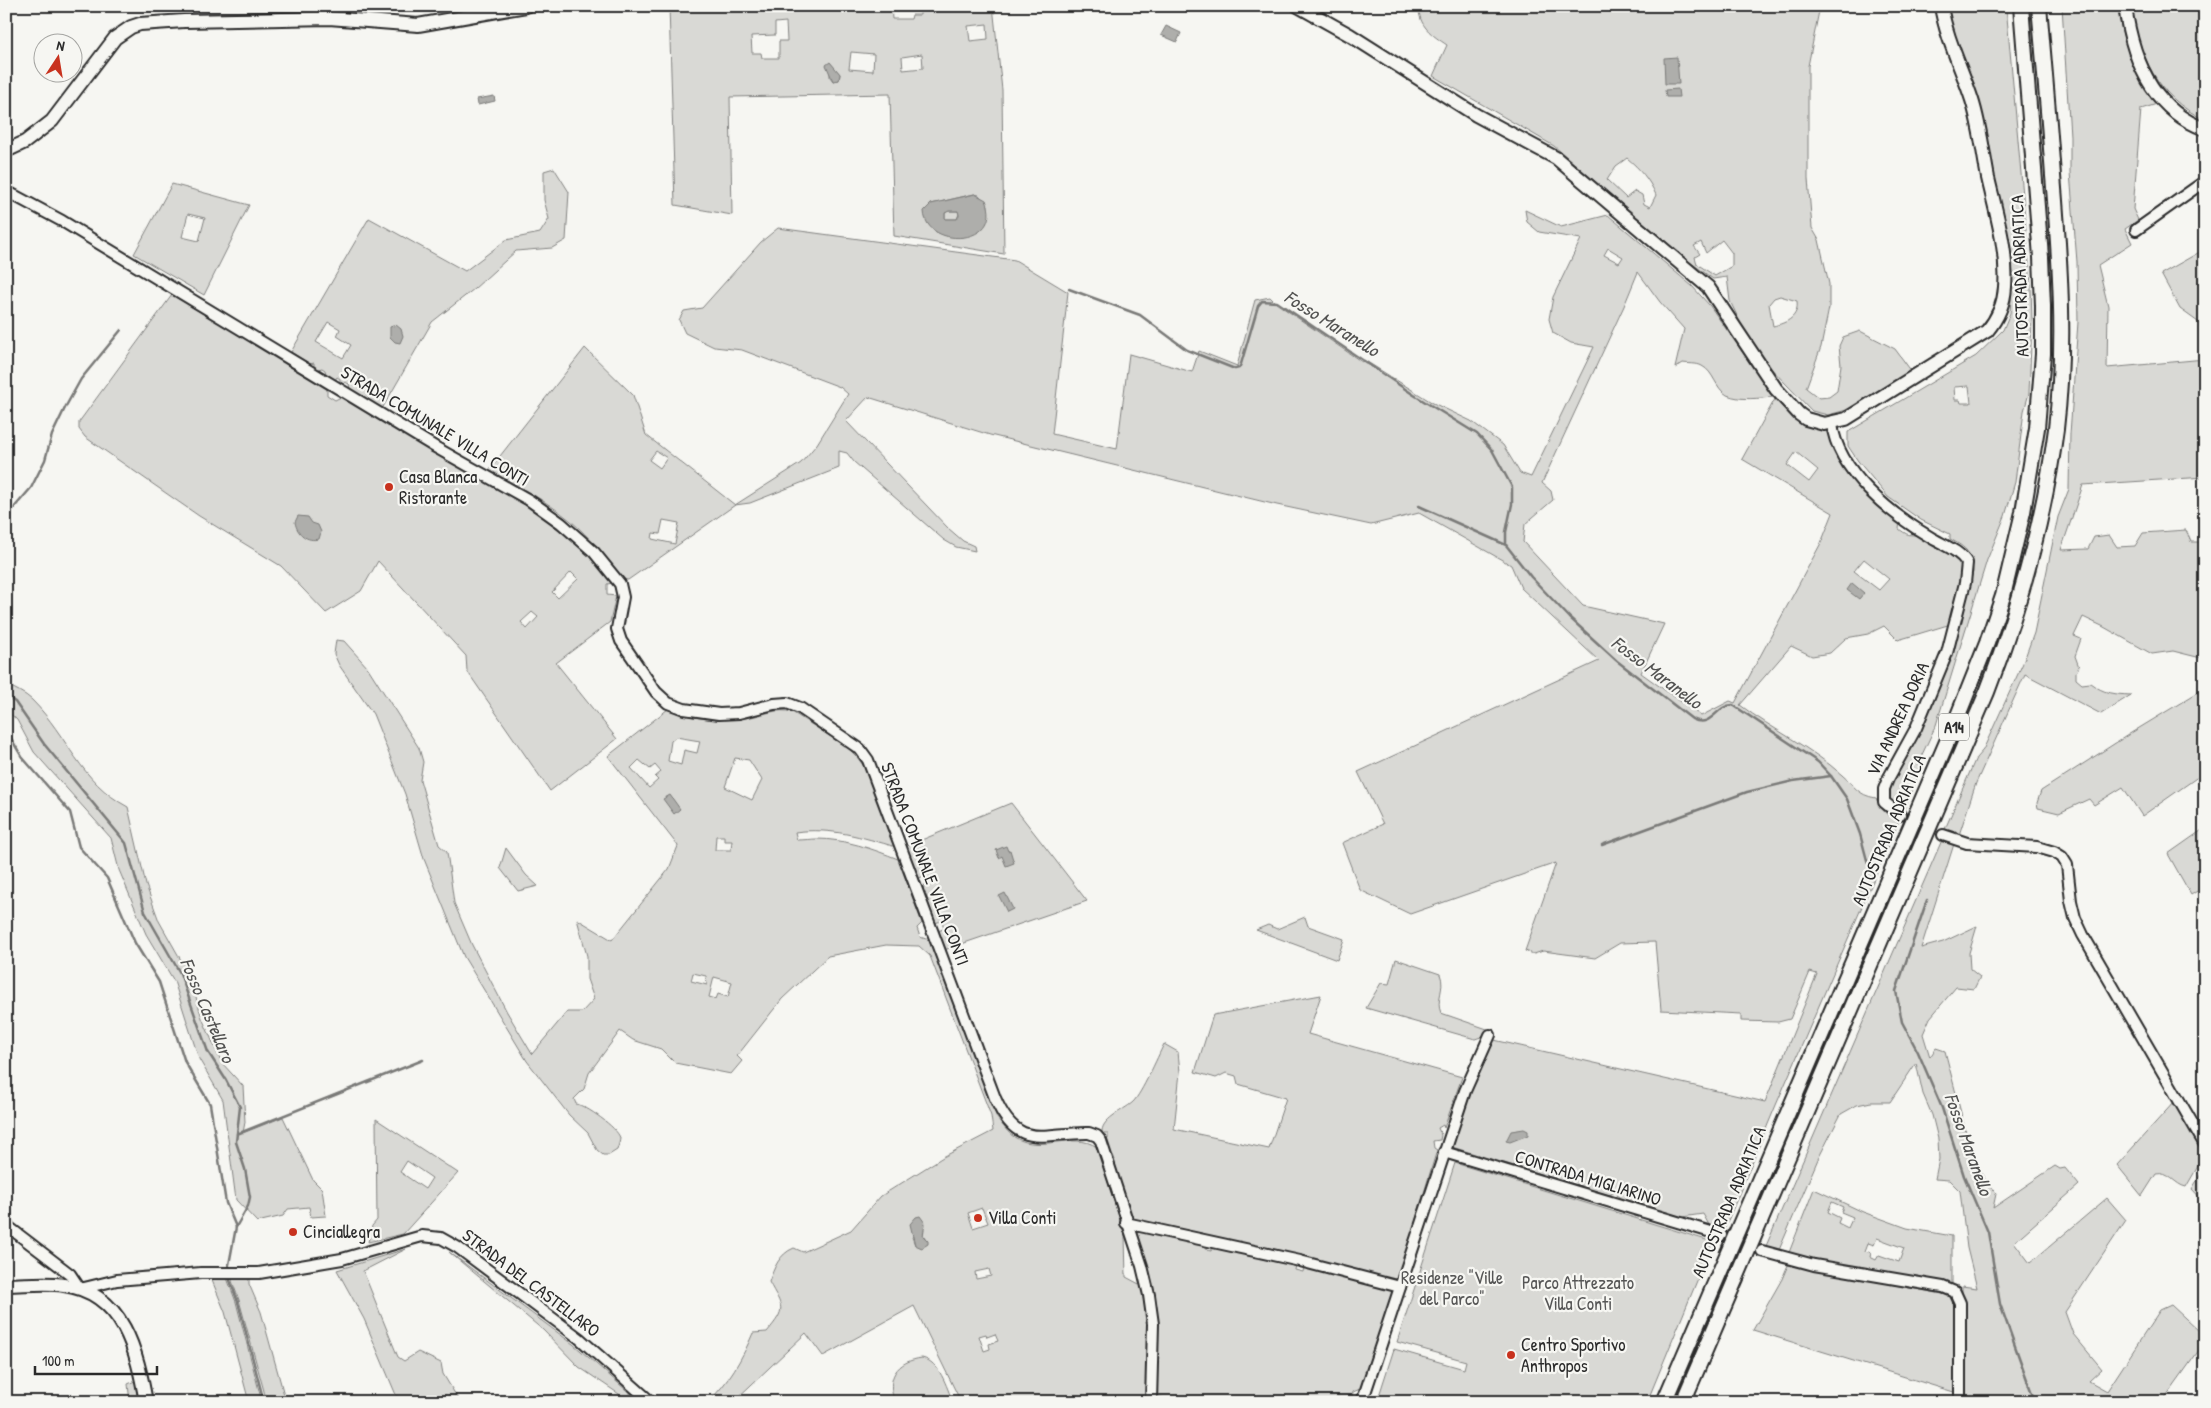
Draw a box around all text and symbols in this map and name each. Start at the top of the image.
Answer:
north arrow [32,32,82,82]
text: N [55,35,67,55]
street label: AUTOSTRADA ADRIATICA [2004,194,2035,357]
water label: Fosso Maranello [1280,284,1385,363]
street label: STRADA COMUNALE VILLA CONTI [336,359,534,492]
place label: Casa Blanca Ristorante [399,464,477,510]
marker: Casa Blanca Ristorante [383,481,395,493]
water label: Fosso Maranello [1606,629,1709,715]
street label: VIA ANDREA DORIA [1860,658,1935,780]
road number: A14 [1939,714,1969,740]
street label: AUTOSTRADA ADRIATICA [1845,750,1932,909]
street label: STRADA COMUNALE VILLA CONTI [875,759,976,969]
water label: Fosso Castellaro [174,954,242,1068]
water label: Fosso Maranello [1938,1089,2000,1200]
street label: AUTOSTRADA ADRIATICA [1685,1122,1772,1281]
street label: CONTRADA MIGLIARINO [1512,1143,1664,1212]
place label: Villa Conti [988,1205,1057,1230]
marker: Villa Conti [972,1212,984,1224]
place label: Cinciallegra [303,1219,380,1244]
street label: STRADA DEL CASTELLARO [457,1223,605,1343]
marker: Cinciallegra [287,1226,299,1238]
park label: Residenze "Ville del Parco" [1401,1265,1503,1311]
park label: Parco Attrezzato Villa Conti [1522,1270,1634,1316]
place label: Centro Sportivo Anthropos [1521,1332,1626,1378]
scale bar [35,1343,158,1375]
marker: Centro Sportivo Anthropos [1505,1349,1517,1361]
text: 100 m [42,1350,75,1371]

